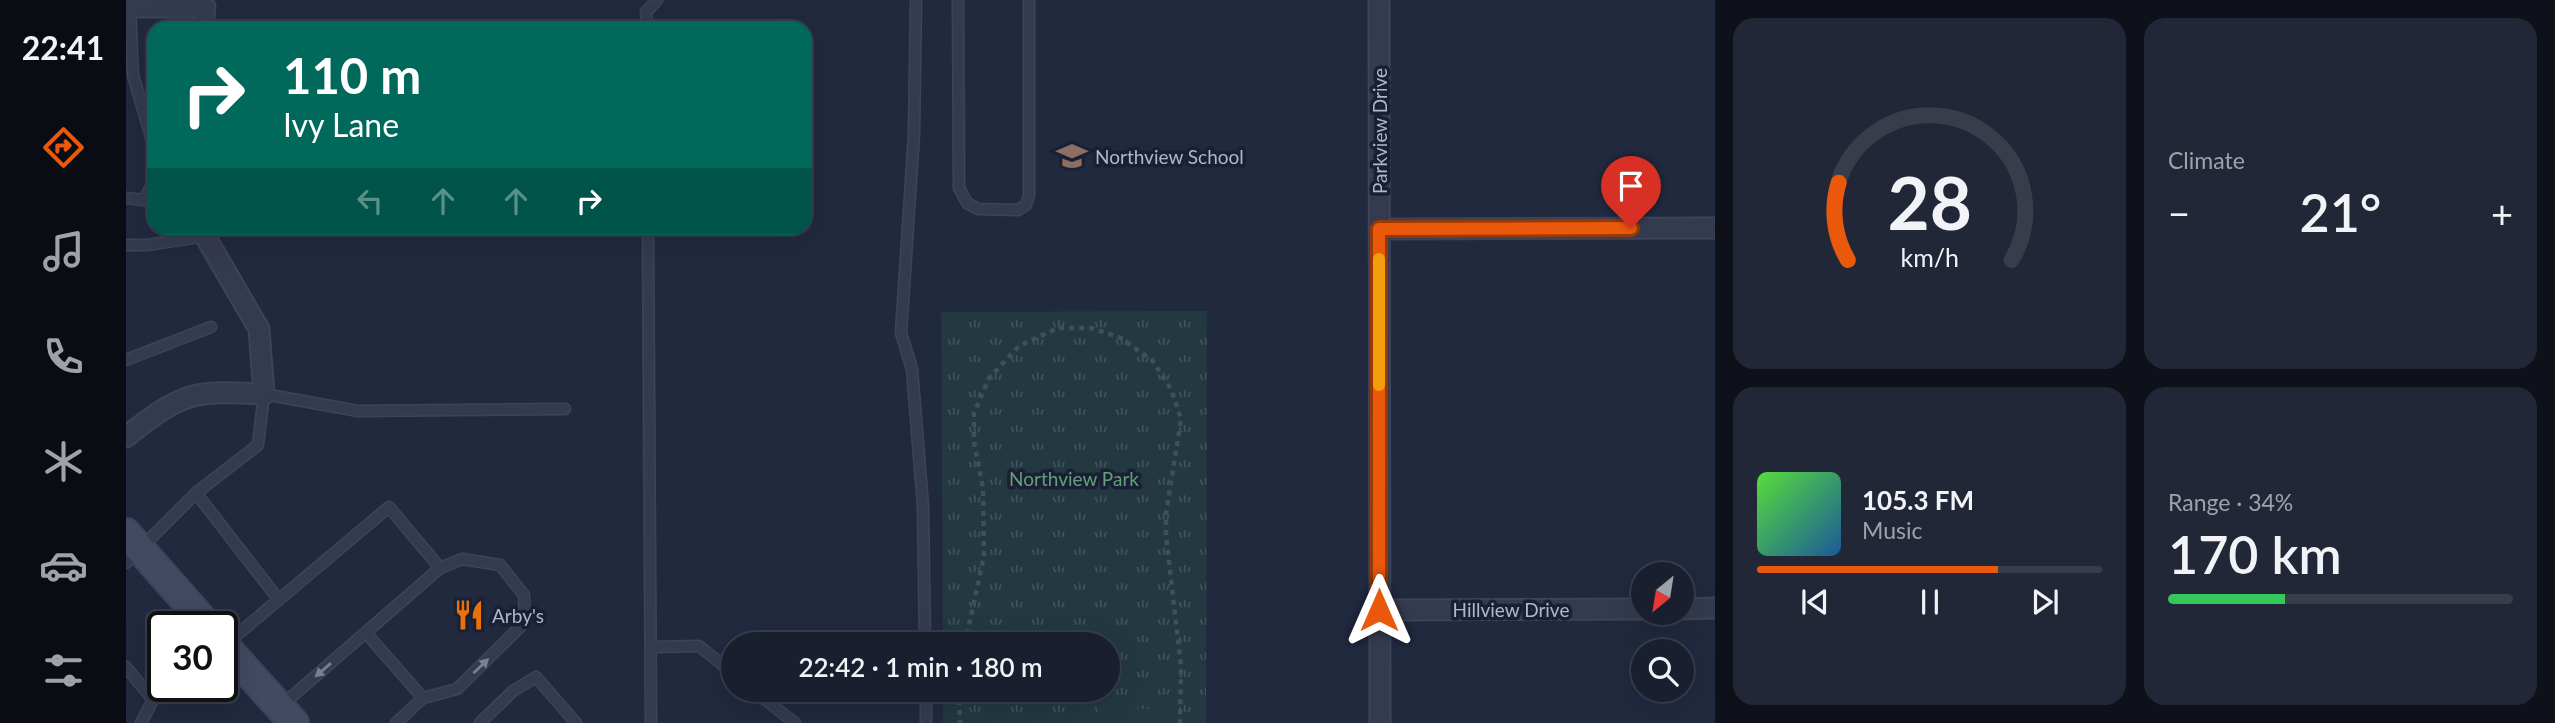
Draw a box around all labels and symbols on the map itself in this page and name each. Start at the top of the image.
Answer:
street label: Parkview Drive [1368,68,1391,194]
school or university icon: Northview School [1055,139,1089,173]
place label: Northview School [1095,145,1244,168]
pin [1601,156,1661,228]
park label: Northview Park [1009,467,1139,490]
north arrow [1631,562,1694,625]
position arrow [1342,573,1416,647]
restaurant icon: Arby's [452,598,486,632]
street label: Hillview Drive [1453,598,1569,621]
place label: Arby's [492,604,544,627]
speed limit sign: 30 [147,611,238,702]
one-way arrow [473,658,490,675]
one-way arrow [314,662,331,677]

